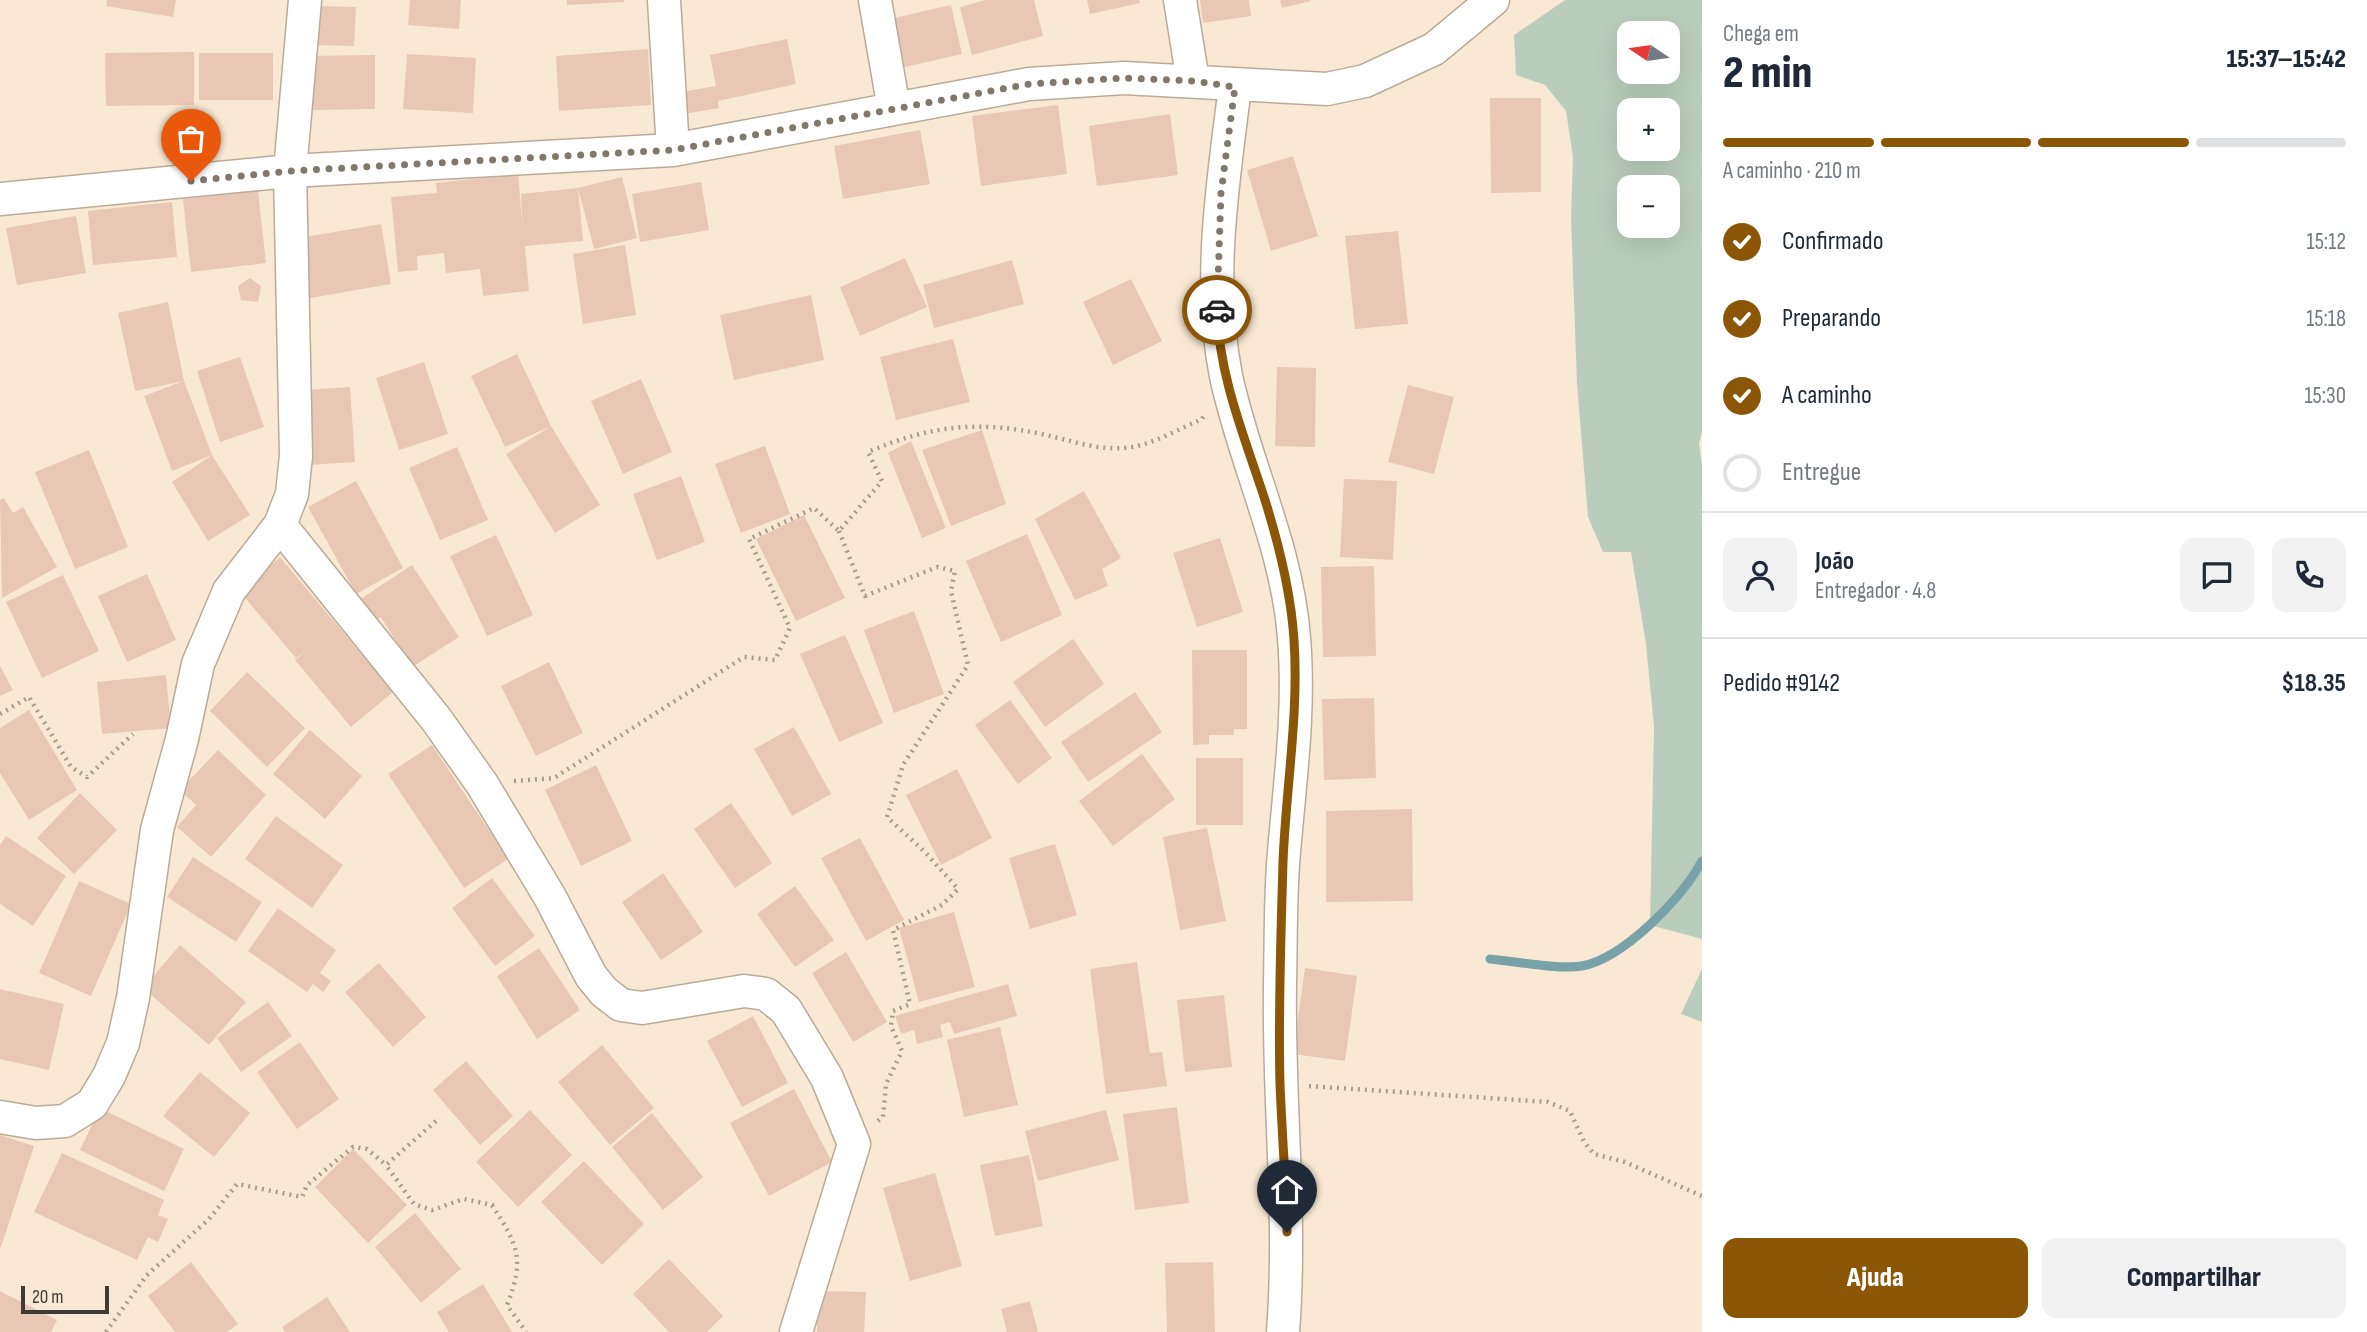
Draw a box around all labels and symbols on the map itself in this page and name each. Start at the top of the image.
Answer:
north arrow [1617,21,1680,84]
pin [161,109,221,181]
courier [1182,275,1252,345]
pin [1257,1160,1317,1232]
scale bar [21,1283,108,1315]

